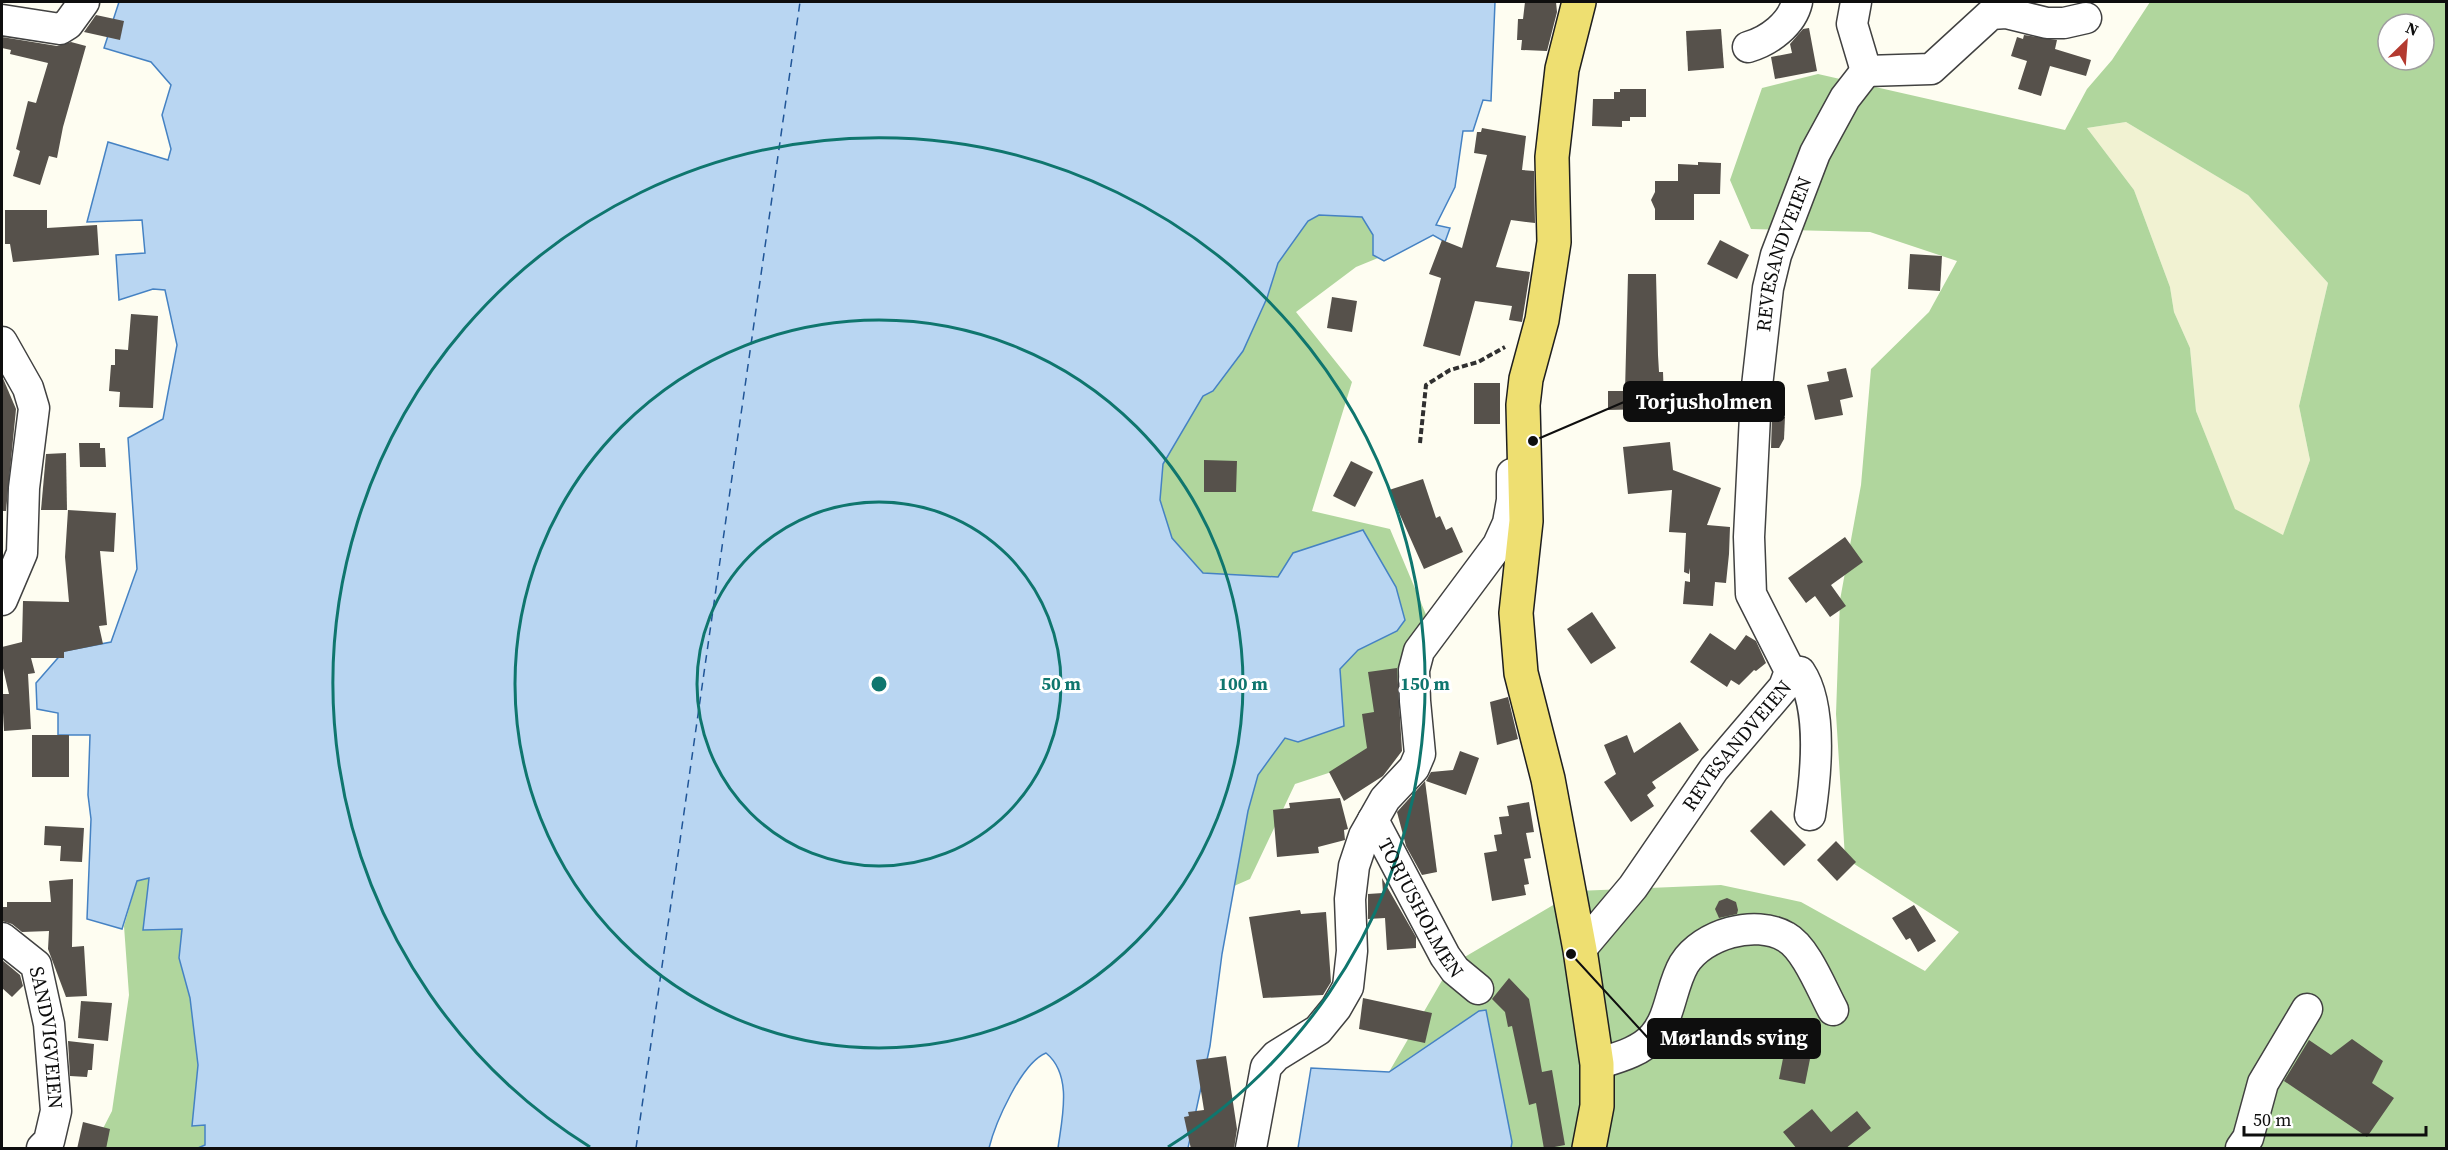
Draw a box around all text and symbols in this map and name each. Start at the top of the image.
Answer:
north arrow [2376,12,2436,72]
text: N [2402,16,2423,41]
street label: REVESANDVEIEN [1749,173,1819,333]
callout: Torjusholmen [1624,382,1784,421]
text: Torjusholmen [1636,387,1772,416]
text: 50 m [1041,671,1081,696]
text: 100 m [1218,671,1268,696]
text: 150 m [1400,671,1450,696]
centre of rings [869,674,889,694]
street label: REVESANDVEIEN [1675,674,1798,816]
street label: TORJUSHOLMEN [1371,833,1470,984]
street label: SANDVIGVEIEN [23,964,70,1110]
callout: Mørlands sving [1648,1019,1820,1058]
text: Mørlands sving [1660,1023,1809,1052]
scale bar [2244,1099,2426,1137]
text: 50 m [2253,1107,2291,1132]

